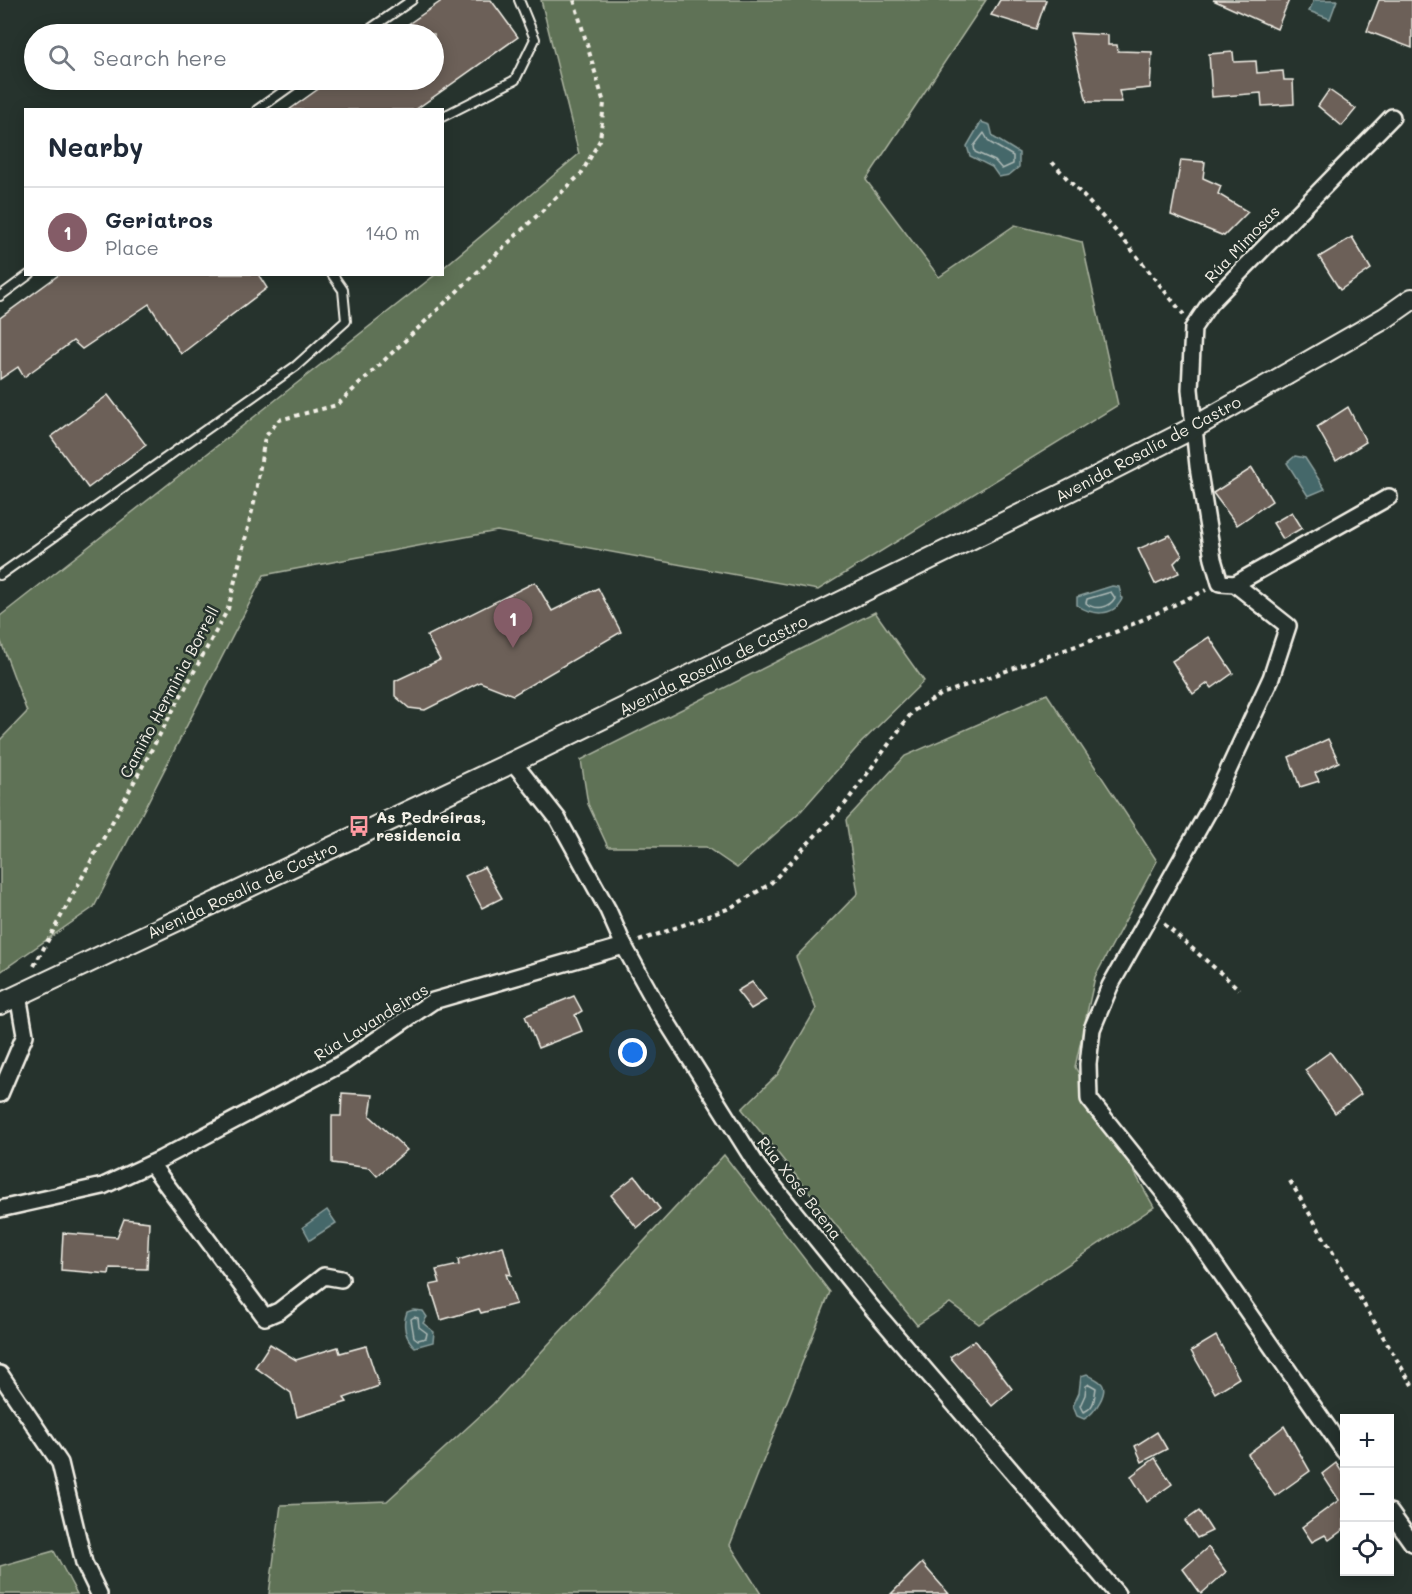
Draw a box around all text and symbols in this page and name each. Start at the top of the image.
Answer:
search box [24,24,444,90]
icon: search [45,41,78,74]
text: Search here [93,43,227,72]
text: Nearby [48,130,143,164]
street label: Rúa Mimosas [1200,201,1284,287]
text: Geriatros [105,205,213,234]
text: 1 [63,219,72,245]
text: 140 m [365,219,420,245]
text: Place [105,234,159,260]
street label: Avenida Rosalía de Castro [1051,391,1244,507]
pin: 1 [494,598,532,648]
street label: Camiño Herminia Borrell [114,602,223,781]
street label: Avenida Rosalía de Castro [615,610,811,719]
place label: As Pedreiras, residencia [376,806,486,845]
bus stop icon: As Pedreiras, residencia [347,814,371,838]
street label: Avenida Rosalía de Castro [143,836,340,943]
street label: Rúa Lavandeiras [310,978,432,1065]
your location [618,1038,647,1067]
street label: Rúa Xosé Baena [753,1132,847,1244]
map controls [1340,1414,1394,1576]
button: + [1340,1414,1394,1468]
button: − [1340,1468,1394,1522]
button: locate [1340,1522,1394,1576]

